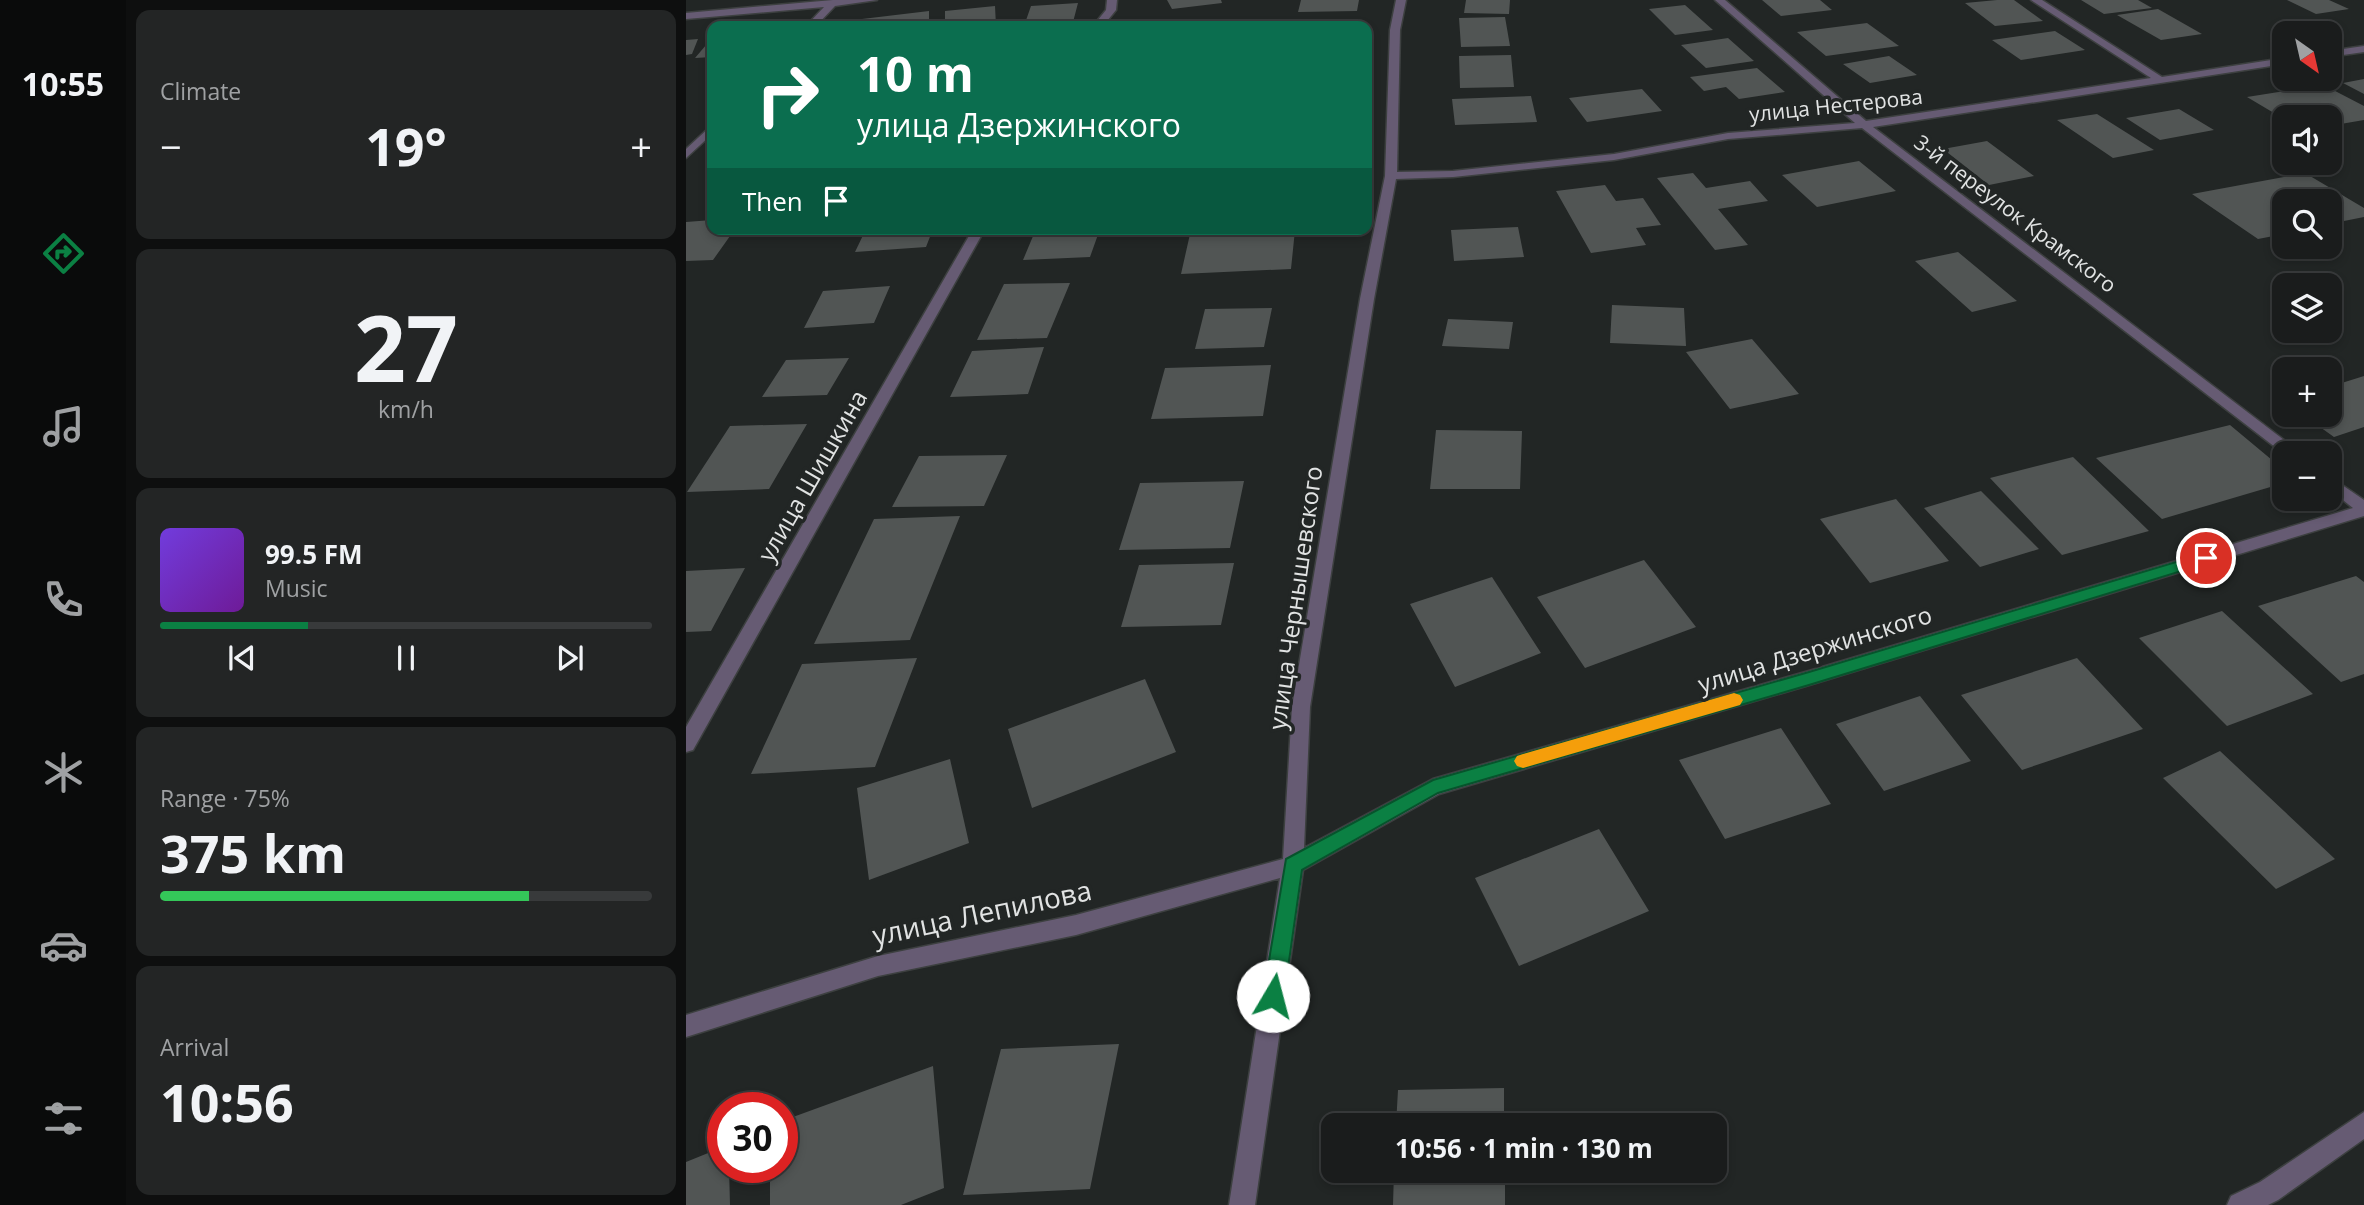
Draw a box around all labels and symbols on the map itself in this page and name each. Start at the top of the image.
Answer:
north arrow [2272,21,2342,91]
street label: улица Нестерова [1748,82,1924,128]
street label: 3-й переулок Крамского [1909,128,2122,299]
street label: улица Шишкина [749,383,874,567]
street label: улица Чернышевского [1260,464,1329,732]
pin [2176,528,2236,588]
street label: улица Дзержинского [1694,597,1936,700]
street label: улица Лепилова [869,870,1095,954]
position arrow [1236,959,1310,1033]
speed limit sign: 30 [707,1092,798,1183]

